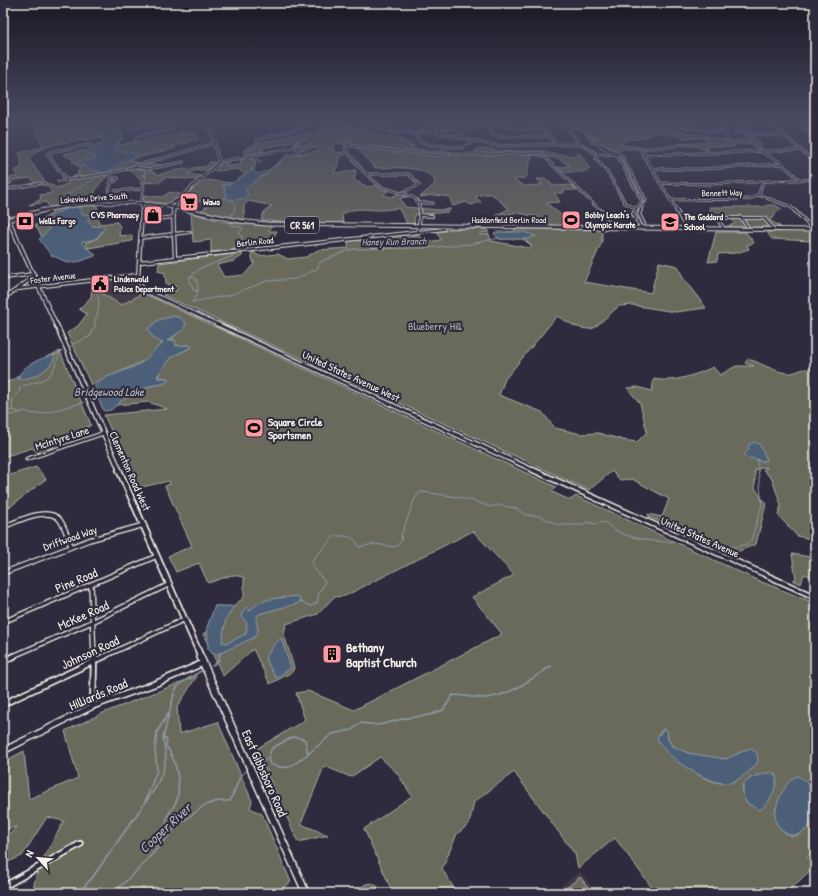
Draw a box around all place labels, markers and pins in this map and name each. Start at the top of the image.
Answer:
supermarket icon: Wawa [178,191,200,213]
place label: Wawa [203,196,220,208]
shop icon: CVS Pharmacy [142,204,164,226]
place label: CVS Pharmacy [91,209,139,222]
sports icon: Bobby Leach's Olympic Karate [560,209,582,231]
place label: Bobby Leach's Olympic Karate [585,209,636,232]
bank icon: Wells Fargo [14,210,36,232]
school or university icon: The Goddard School [659,211,681,233]
place label: The Goddard School [683,211,724,233]
place label: Wells Fargo [39,215,76,228]
public building icon: Lindenwold Police Department [89,273,111,295]
place label: Lindenwold Police Department [114,273,175,296]
place label: Square Circle Sportsmen [268,415,323,443]
sports icon: Square Circle Sportsmen [243,417,265,439]
place label: Bethany Baptist Church [346,638,417,672]
building icon: Bethany Baptist Church [321,643,343,665]

